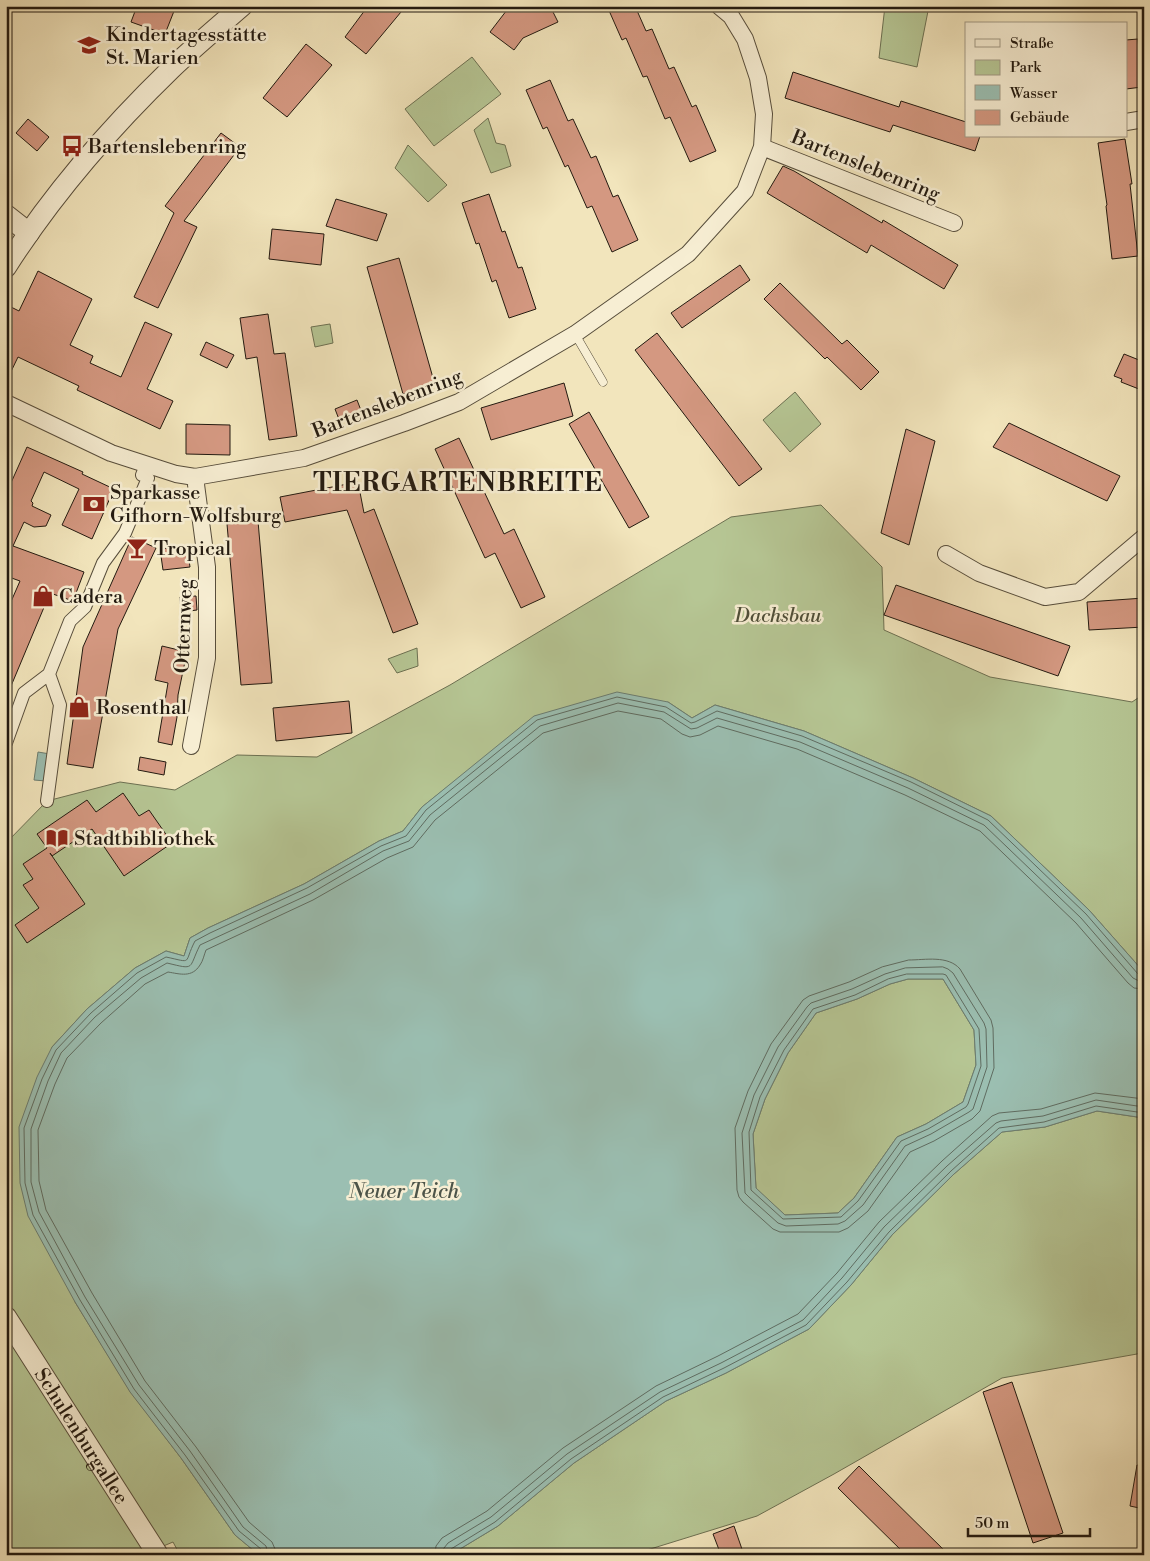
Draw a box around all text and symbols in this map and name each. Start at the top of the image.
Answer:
legend [965,22,1128,138]
place label: Kindertagesstätte St. Marien [106,23,267,71]
school or university icon: Kindertagesstätte St. Marien [76,32,102,58]
text: Straße [1010,34,1054,53]
text: Park [1010,58,1042,77]
text: Wasser [1009,84,1058,103]
text: Gebäude [1010,108,1069,127]
street label: Bartenslebenring [786,125,944,208]
bus stop icon: Bartenslebenring [59,133,85,159]
place label: Bartenslebenring [87,135,247,160]
street label: Bartenslebenring [308,364,467,445]
district label: TIERGARTENBREITE [313,468,603,499]
place label: Sparkasse Gifhorn-Wolfsburg [110,481,282,529]
bank icon: Sparkasse Gifhorn-Wolfsburg [81,491,107,517]
bar icon: Tropical [124,535,150,561]
place label: Tropical [154,537,231,562]
street label: Otternweg [170,578,199,674]
shop icon: Cadera [30,583,56,609]
place label: Cadera [59,585,124,610]
park label: Dachsbau [734,604,822,629]
shop icon: Rosenthal [66,694,92,720]
place label: Rosenthal [96,696,187,721]
library icon: Stadtbibliothek [44,825,70,851]
place label: Stadtbibliothek [74,827,216,852]
water label: Neuer Teich [348,1179,460,1205]
street label: Schulenburgallee [28,1364,133,1509]
scale bar [968,1506,1090,1538]
text: 50 m [975,1514,1009,1533]

